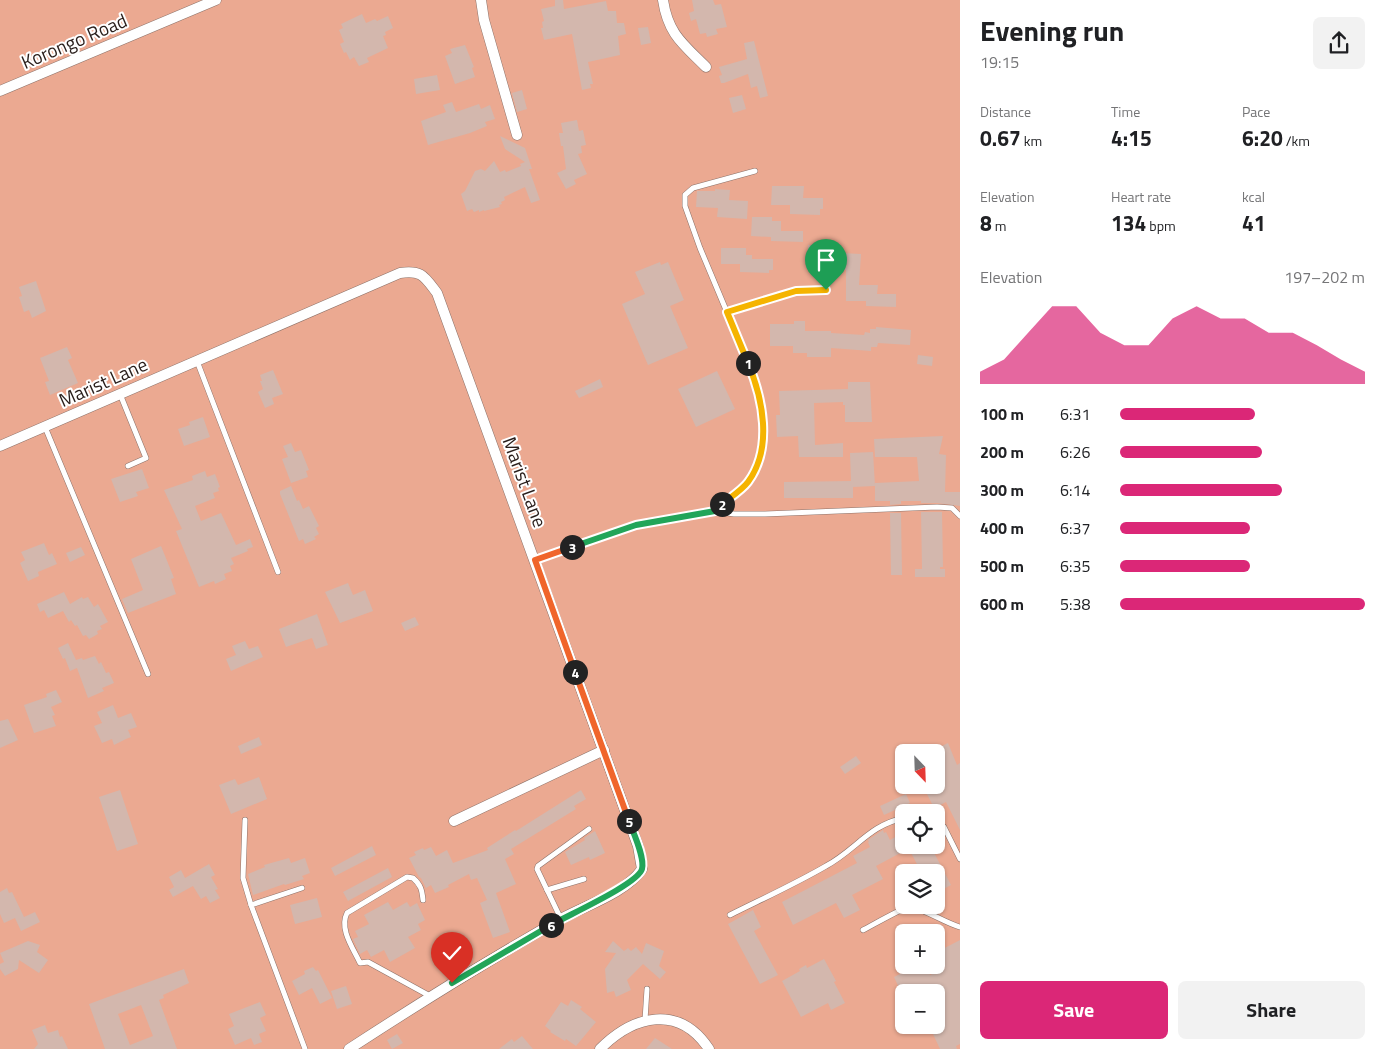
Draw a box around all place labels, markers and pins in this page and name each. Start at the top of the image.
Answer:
pin [805,239,847,290]
pin: 1 [736,350,760,376]
pin: 2 [710,492,734,516]
pin: 3 [560,534,584,560]
pin: 4 [562,660,588,684]
pin: 5 [616,808,642,834]
pin: 6 [538,912,564,938]
pin [431,932,473,983]

